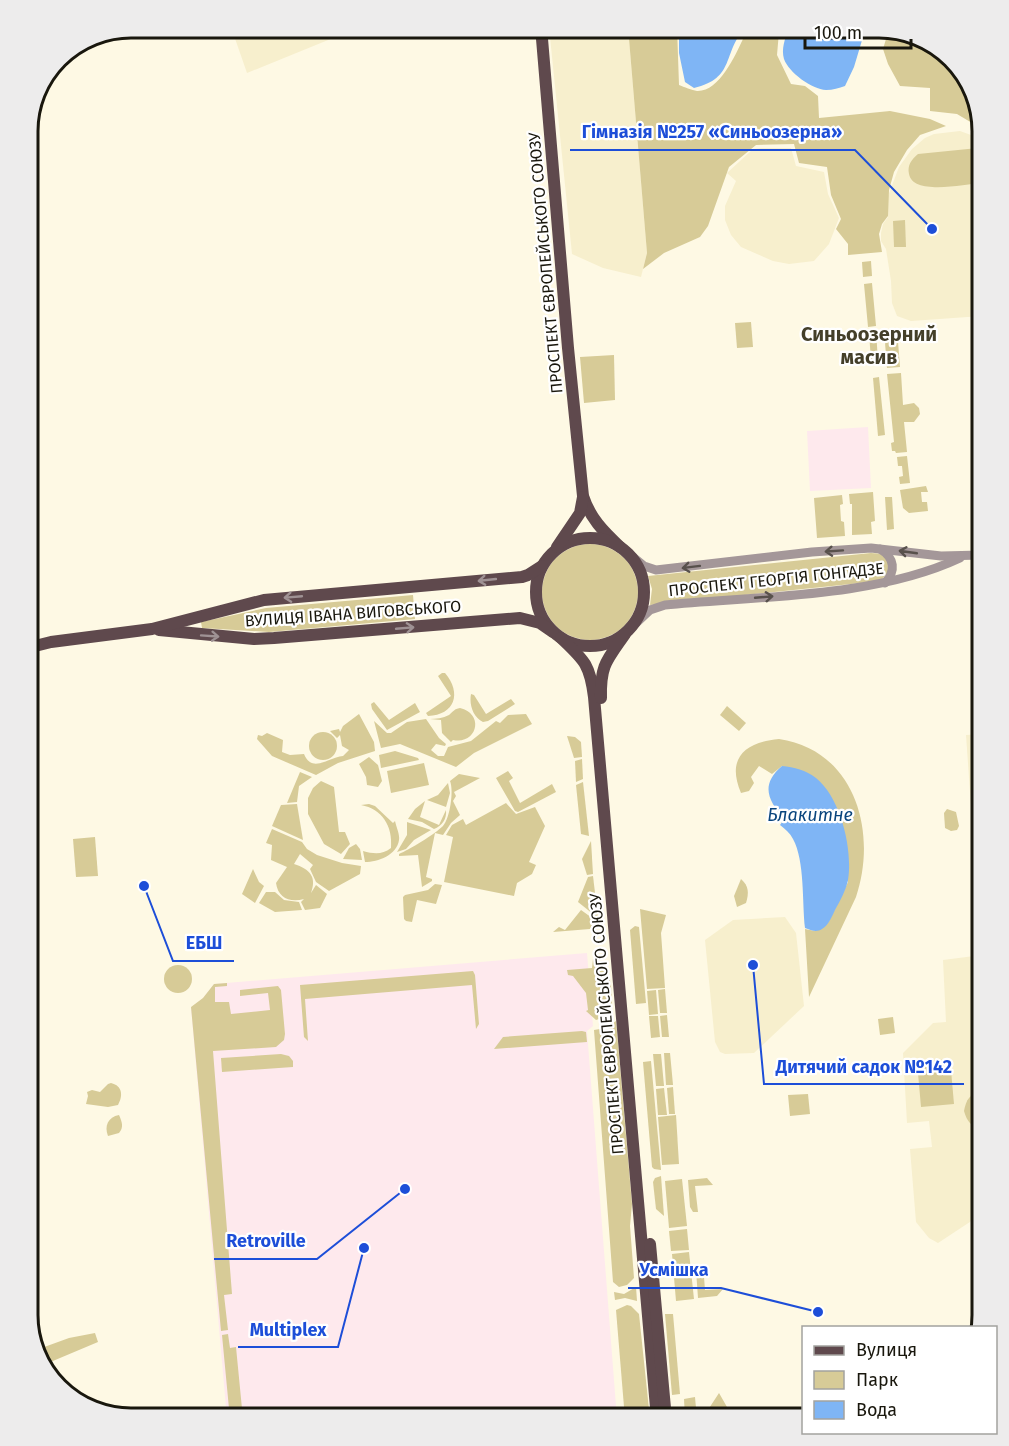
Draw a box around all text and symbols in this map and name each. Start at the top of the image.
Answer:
scale bar [805,12,912,50]
text: 100 m [814,22,862,44]
callout: Гімназія №257 «Синьоозерна» [570,114,855,150]
text: Гімназія №257 «Синьоозерна» [582,121,842,143]
street label: ПРОСПЕКТ ЄВРОПЕЙСЬКОГО СОЮЗУ [525,131,566,394]
district label: Синьоозерний масив [801,322,937,369]
one-way arrow [824,545,844,556]
one-way arrow [899,546,919,557]
street label: ПРОСПЕКТ ГЕОРГІЯ ГОНГАДЗЕ [667,559,885,600]
one-way arrow [682,562,701,573]
one-way arrow [478,575,497,586]
one-way arrow [754,591,773,602]
one-way arrow [283,592,303,603]
street label: ВУЛИЦЯ ІВАНА ВИГОВСЬКОГО [244,596,462,631]
one-way arrow [394,622,414,633]
one-way arrow [200,630,220,641]
water label: Блакитне [767,804,853,826]
street label: ПРОСПЕКТ ЄВРОПЕЙСЬКОГО СОЮЗУ [586,892,627,1155]
callout: ЕБШ [173,925,234,961]
text: ЕБШ [186,932,222,954]
callout: Дитячий садок №142 [764,1048,964,1084]
text: Дитячий садок №142 [775,1056,952,1078]
callout: Retroville [214,1223,317,1259]
text: Retroville [226,1230,306,1252]
callout: Усмішка [628,1252,721,1288]
text: Усмішка [639,1259,709,1281]
callout: Multiplex [238,1311,338,1347]
text: Multiplex [250,1319,327,1341]
legend [802,1326,997,1434]
text: Вулиця [856,1339,917,1361]
text: Парк [856,1369,899,1391]
text: Вода [856,1399,897,1421]

